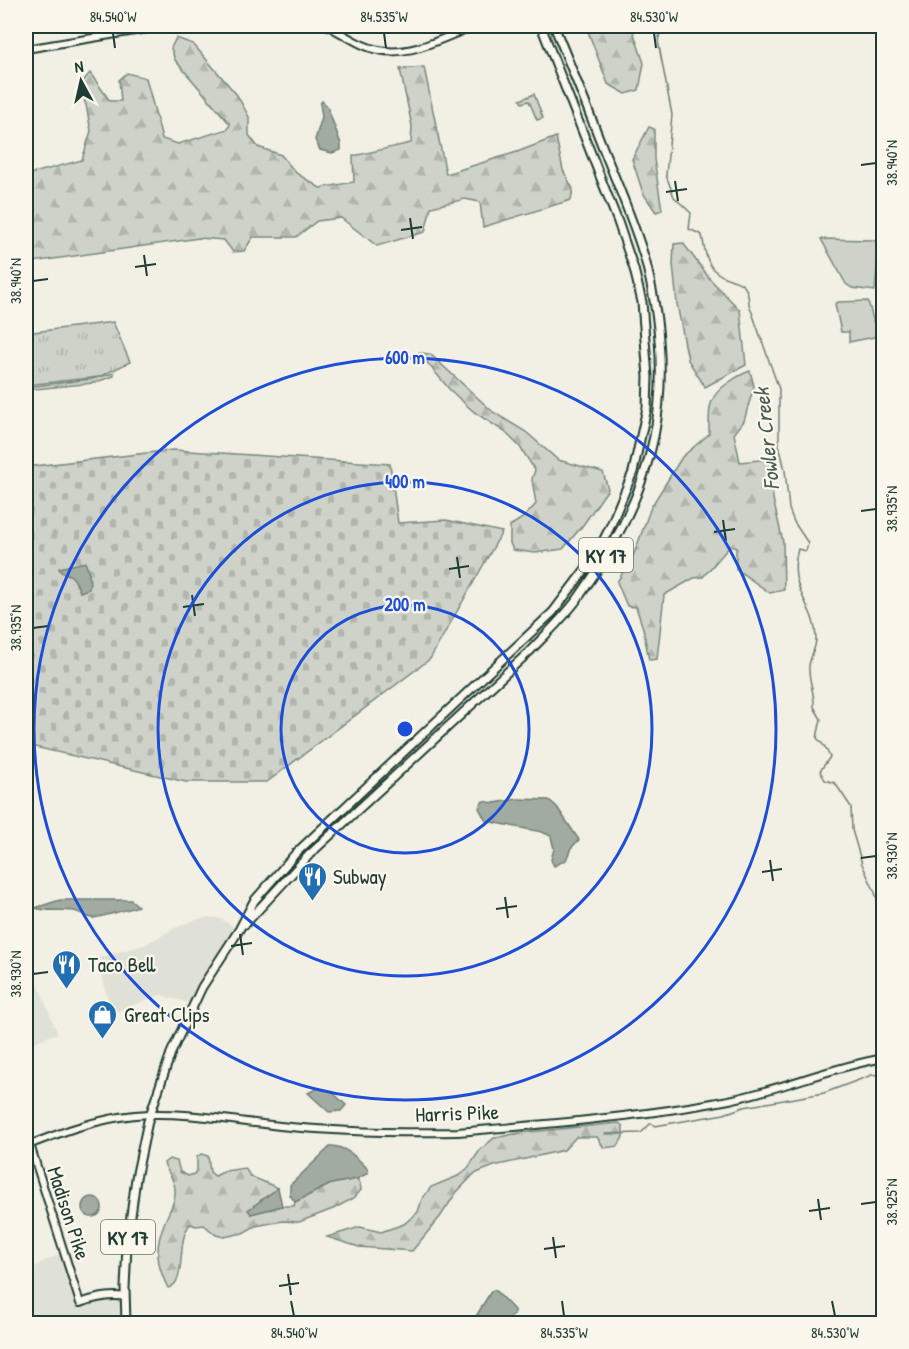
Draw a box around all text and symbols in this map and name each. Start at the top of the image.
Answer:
text: 84.540°W [90,6,137,27]
text: 84.535°W [360,6,408,27]
text: 84.530°W [630,6,679,27]
north arrow [51,51,111,111]
text: N [73,55,85,78]
text: 38.940°N [881,140,902,186]
text: 38.940°N [5,258,26,304]
text: 600 m [385,345,425,370]
water label: Fowler Creek [746,385,786,492]
text: 400 m [385,469,425,494]
text: 38.935°N [881,486,902,532]
road number: KY 17 [579,538,633,572]
text: 200 m [385,592,425,617]
text: 38.935°N [5,605,26,651]
centre of rings [395,719,415,739]
text: 38.930°N [881,833,902,879]
restaurant icon: Subway [296,860,328,902]
place label: Subway [333,862,387,891]
restaurant icon: Taco Bell [51,948,83,990]
place label: Taco Bell [88,950,157,979]
text: 38.930°N [5,951,26,997]
shop icon: Great Clips [87,998,119,1040]
place label: Great Clips [124,1000,210,1029]
street label: Harris Pike [415,1097,499,1129]
street label: Madison Pike [40,1163,98,1263]
text: 38.925°N [881,1179,902,1225]
road number: KY 17 [101,1220,155,1254]
text: 84.540°W [271,1322,318,1343]
text: 84.535°W [540,1322,588,1343]
text: 84.530°W [811,1322,860,1343]

